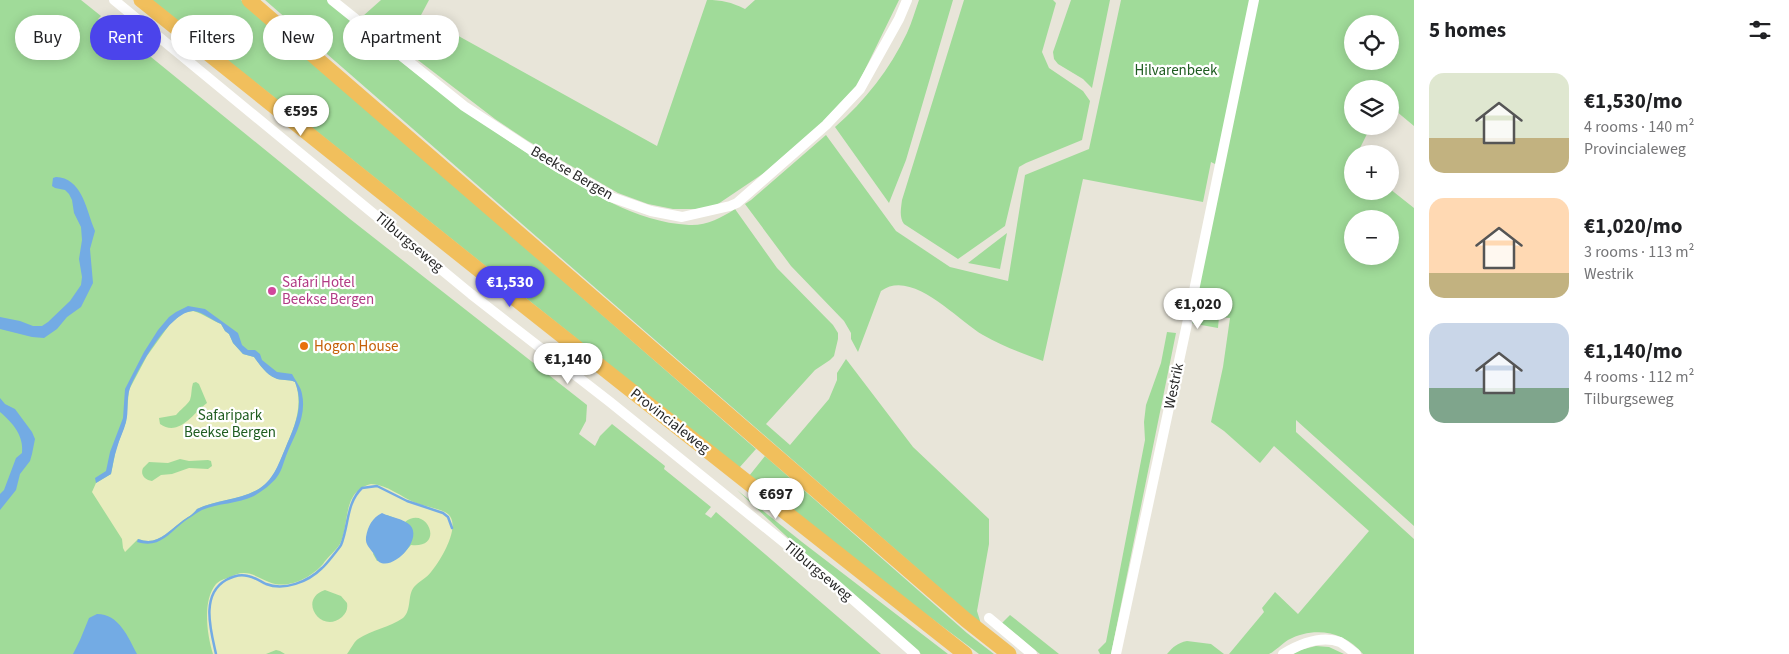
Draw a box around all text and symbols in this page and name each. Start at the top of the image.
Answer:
chip: Buy [15,15,80,60]
chip: Rent [90,15,161,60]
chip: Filters [171,15,253,60]
chip: New [263,15,333,60]
chip: Apartment [343,15,459,60]
map controls [1344,15,1399,265]
button: locate [1344,15,1399,70]
text: 5 homes [1429,15,1506,45]
icon: filters [1746,16,1774,44]
park label: Hilvarenbeek [1135,60,1218,81]
button: layers [1344,80,1399,135]
text: €1,530/mo [1584,86,1683,116]
icon: home [1469,93,1529,153]
pin: €595 [271,94,331,137]
text: €595 [284,100,318,122]
text: 4 rooms · 140 m² [1584,116,1694,138]
text: Provincialeweg [1584,138,1686,160]
street label: Beekse Bergen [527,141,617,205]
button: + [1344,145,1399,200]
street label: Tilburgseweg [370,207,448,277]
button: − [1344,210,1399,265]
text: €1,020/mo [1584,211,1683,241]
icon: home [1469,218,1529,278]
text: 3 rooms · 113 m² [1584,241,1694,263]
text: Westrik [1584,263,1634,285]
pin: €1,530 [469,266,551,308]
text: €1,530 [486,271,534,293]
place label: Safari Hotel Beekse Bergen [282,272,374,310]
marker: Safari Hotel Beekse Bergen [266,285,278,297]
pin: €1,020 [1157,288,1239,330]
text: €1,020 [1174,293,1222,315]
place label: Hogon House [314,336,398,357]
text: €1,140/mo [1584,336,1683,366]
marker: Hogon House [298,340,310,352]
pin: €1,140 [527,342,609,385]
icon: home [1469,343,1529,403]
text: €1,140 [544,348,592,370]
street label: Westrik [1159,360,1189,411]
text: 4 rooms · 112 m² [1584,366,1694,388]
street label: Provincialeweg [626,383,714,459]
text: Tilburgseweg [1584,388,1674,410]
park label: Safaripark Beekse Bergen [184,405,276,443]
pin: €697 [746,478,806,520]
text: €697 [759,483,793,505]
street label: Tilburgseweg [779,536,857,606]

